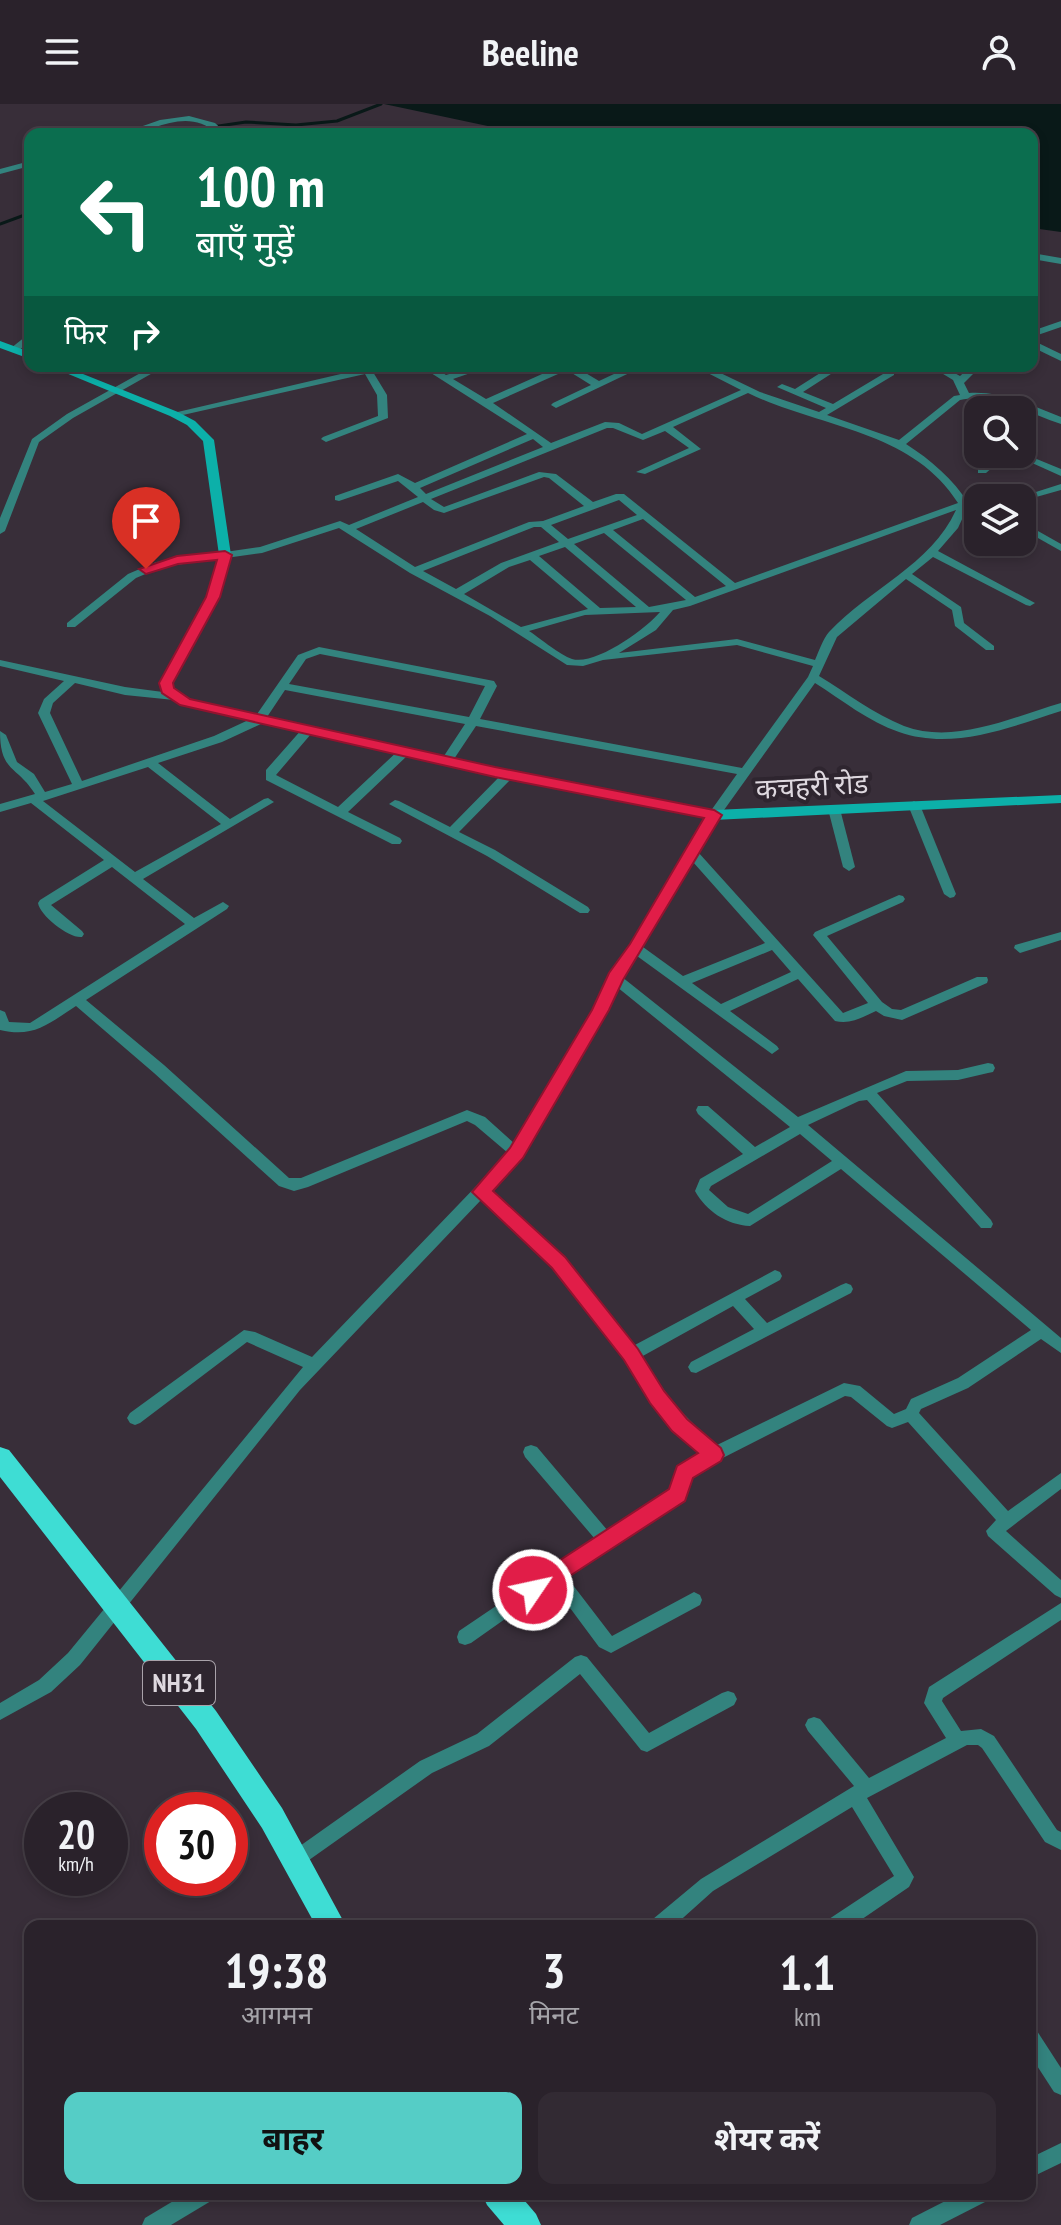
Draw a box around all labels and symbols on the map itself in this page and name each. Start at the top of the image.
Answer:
pin [112,487,180,569]
street label: कचहरी रोड [755,764,870,807]
position arrow [491,1548,575,1632]
road number: NH31 [143,1661,215,1705]
speed limit sign: 30 [144,1792,248,1896]

